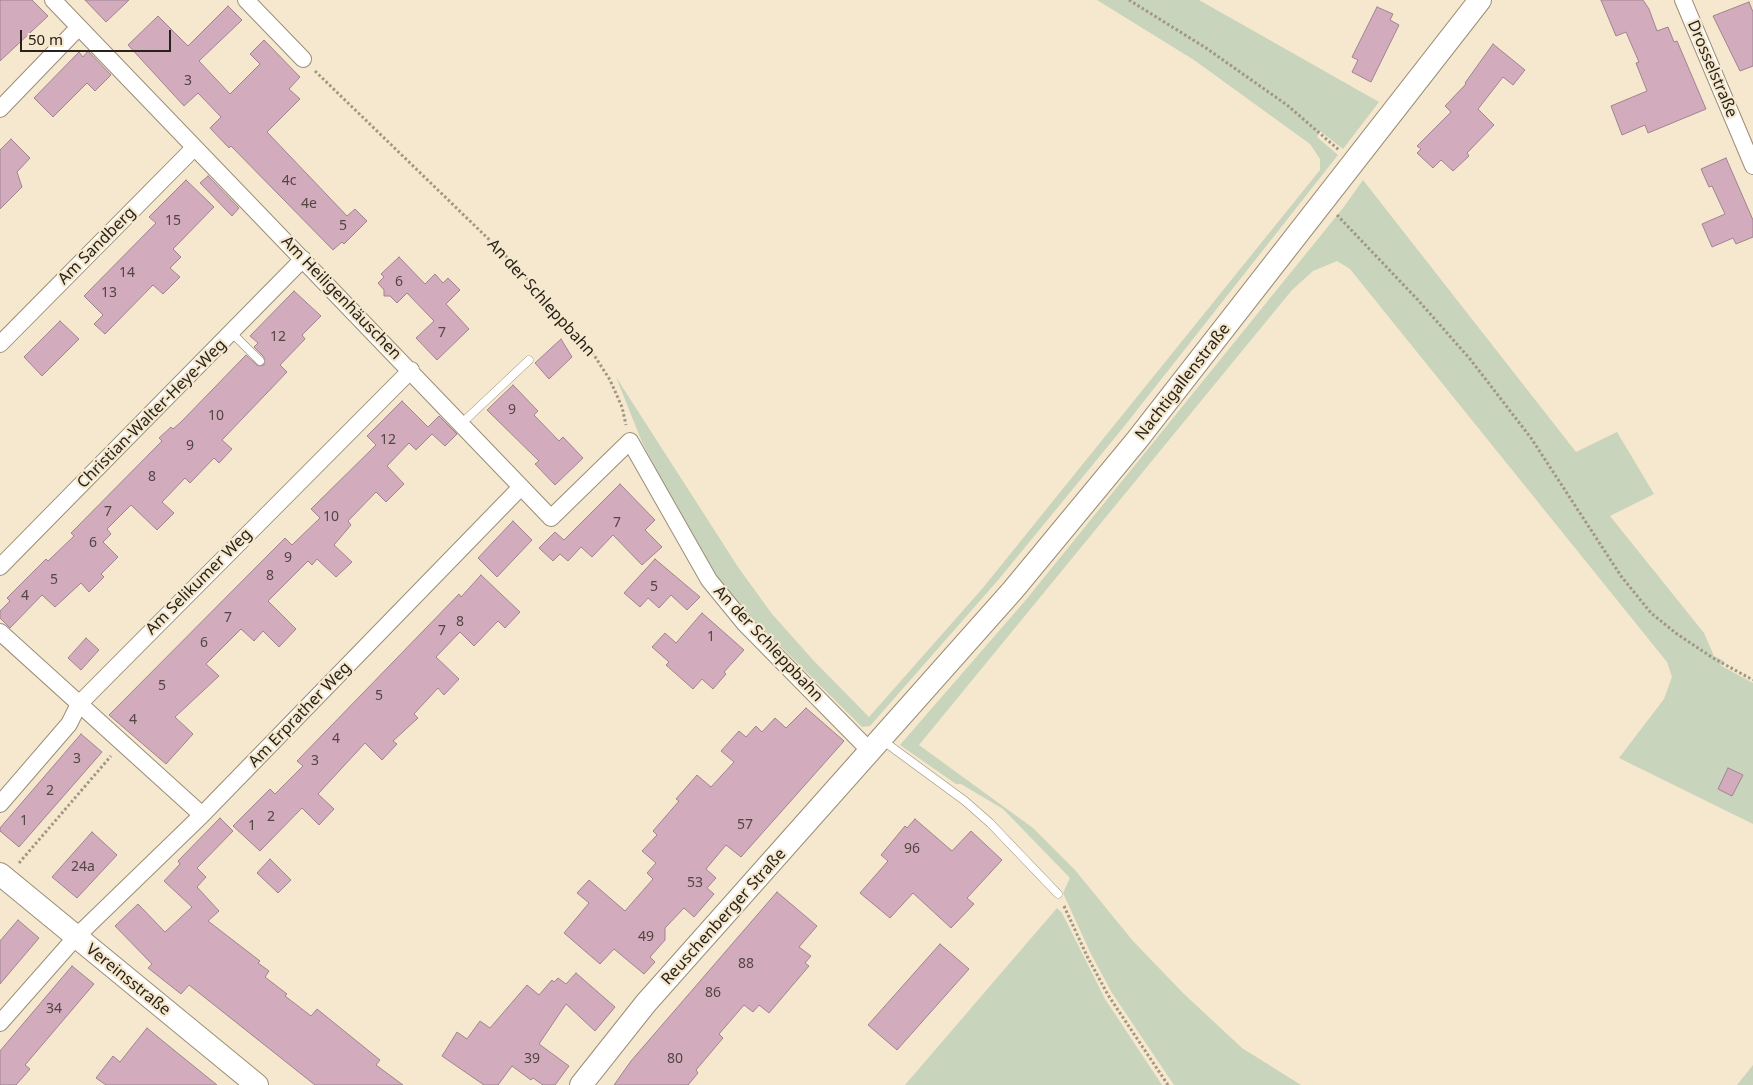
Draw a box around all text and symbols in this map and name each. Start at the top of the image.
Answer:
street label: Drosselstraße [1683,17,1741,121]
scale bar [22,20,174,52]
text: 50 m [28,29,63,49]
house number: 3 [184,73,192,89]
house number: 4c [282,173,296,189]
house number: 4e [301,196,317,212]
street label: Am Sandberg [54,203,140,289]
house number: 15 [165,213,181,229]
house number: 5 [339,218,347,234]
street label: Am Heiligenhäuschen [277,232,405,364]
street label: An der Schleppbahn [483,235,599,361]
house number: 14 [119,265,135,281]
house number: 6 [395,274,403,290]
house number: 13 [101,285,117,301]
street label: Nachtigallenstraße [1132,320,1234,444]
house number: 7 [438,325,446,341]
house number: 12 [270,329,286,345]
street label: Christian-Walter-Heye-Weg [73,335,231,493]
house number: 9 [508,402,516,418]
house number: 10 [208,408,224,424]
house number: 12 [380,432,396,448]
house number: 9 [186,438,194,454]
house number: 8 [148,469,156,485]
house number: 7 [104,504,112,520]
house number: 10 [323,509,339,525]
house number: 7 [613,515,621,531]
street label: Am Selikumer Weg [142,525,256,639]
house number: 6 [89,535,97,551]
house number: 9 [284,550,292,566]
house number: 8 [266,568,274,584]
house number: 5 [50,572,58,588]
house number: 5 [650,579,658,595]
street label: An der Schleppbahn [709,582,827,706]
house number: 4 [21,588,29,604]
house number: 7 [224,610,232,626]
house number: 8 [456,614,464,630]
house number: 7 [438,623,446,639]
house number: 1 [707,629,715,645]
house number: 6 [200,635,208,651]
street label: Am Erprather Weg [245,658,355,772]
house number: 5 [158,678,166,694]
house number: 5 [375,688,383,704]
house number: 4 [129,712,137,728]
house number: 4 [332,731,340,747]
house number: 3 [73,751,81,767]
house number: 3 [311,753,319,769]
house number: 2 [46,783,54,799]
house number: 2 [267,809,275,825]
house number: 1 [20,813,28,829]
house number: 57 [737,817,753,833]
house number: 1 [248,818,256,834]
house number: 96 [904,841,920,857]
street label: Reuschenberger Straße [658,845,790,989]
house number: 24a [71,859,95,875]
house number: 53 [687,875,703,891]
house number: 49 [638,929,654,945]
street label: Vereinsstraße [82,940,174,1020]
house number: 88 [738,956,754,972]
house number: 86 [705,985,721,1001]
house number: 34 [46,1001,62,1017]
house number: 39 [524,1051,540,1067]
house number: 80 [667,1051,683,1067]

